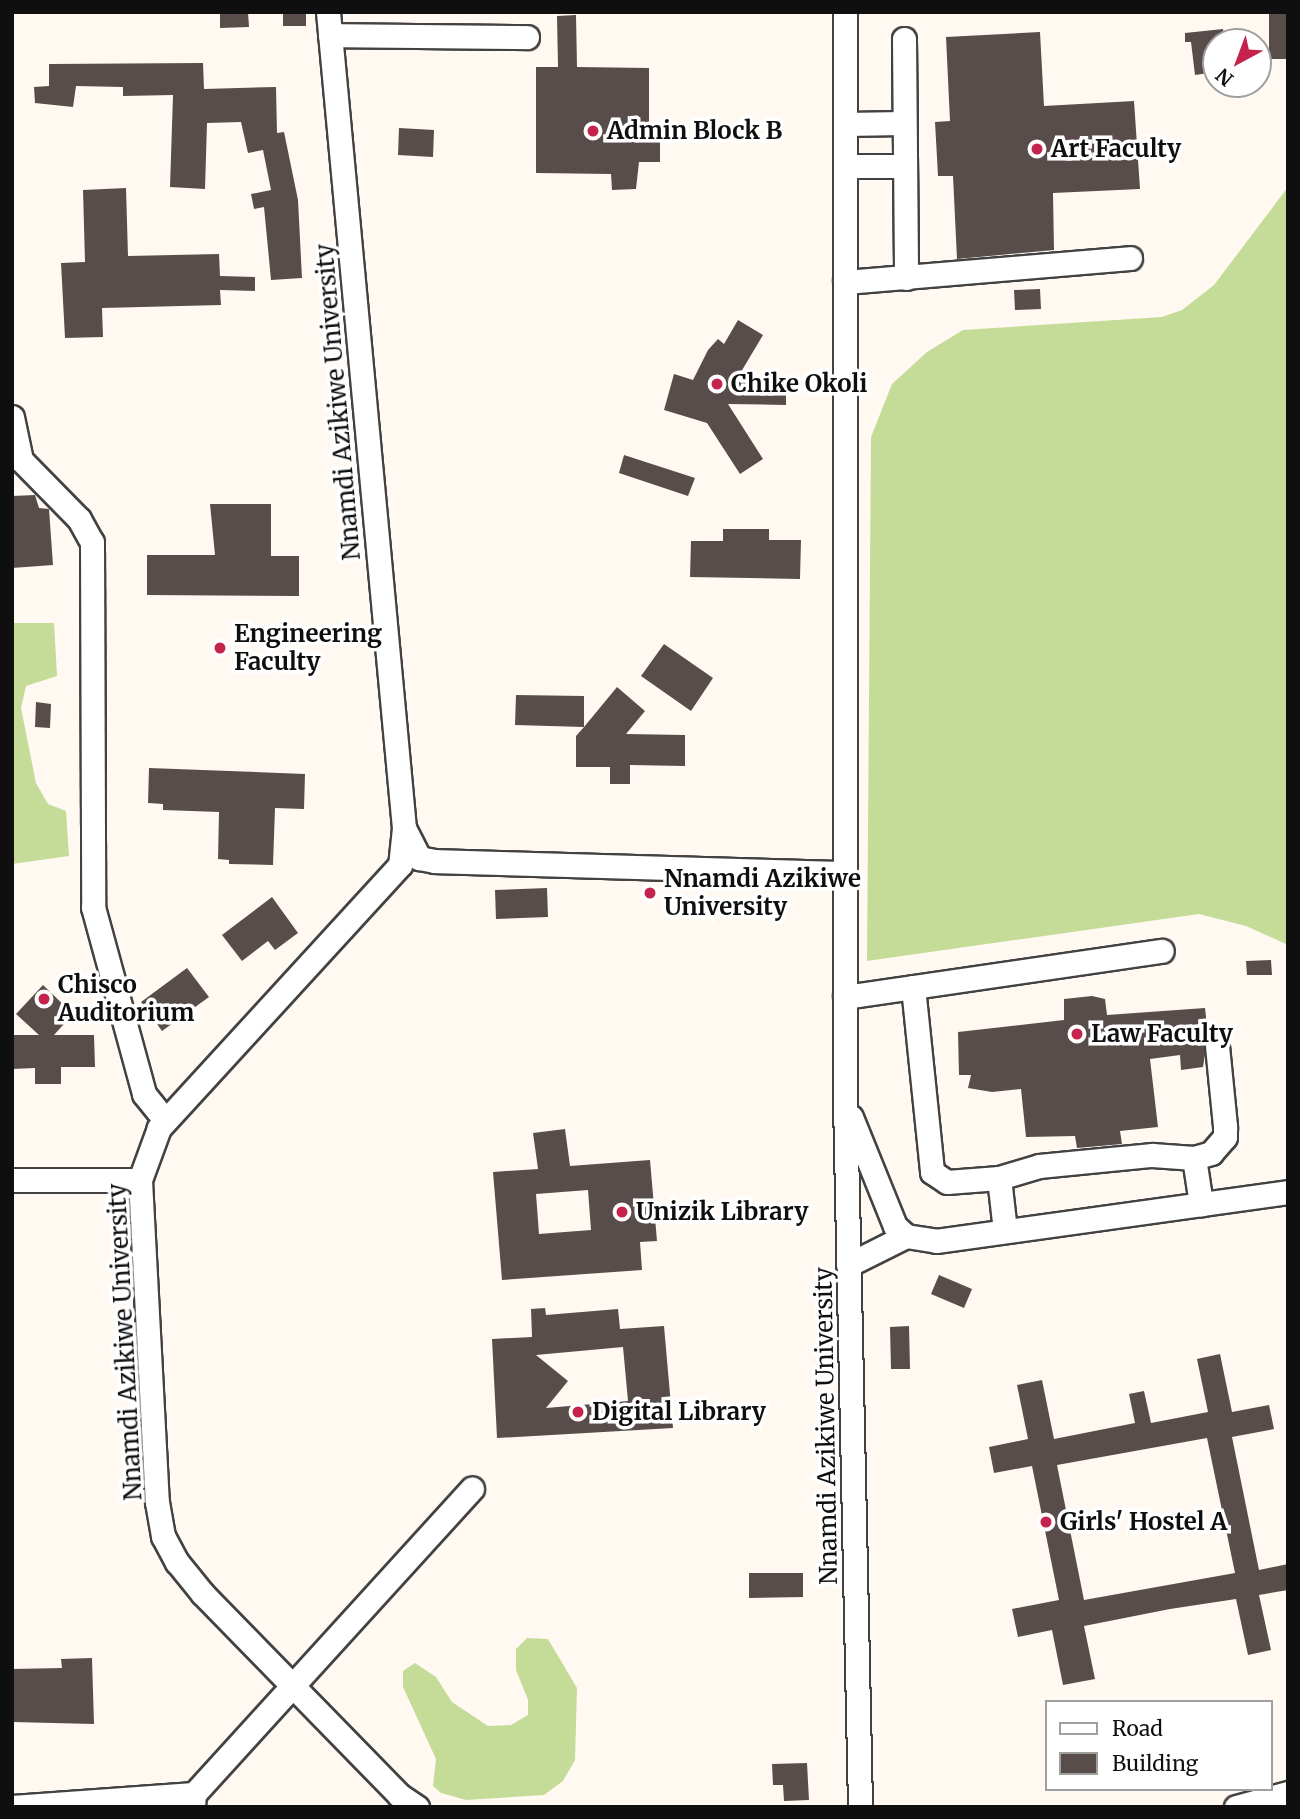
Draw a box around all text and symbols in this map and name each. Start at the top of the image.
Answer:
north arrow [1202,28,1272,98]
text: N [1211,63,1238,91]
place label: Admin Block B [607,117,782,145]
marker: Admin Block B [585,123,601,139]
place label: Art Faculty [1051,135,1181,163]
marker: Art Faculty [1029,141,1045,157]
street label: Nnamdi Azikiwe University [310,243,366,561]
place label: Chike Okoli [731,370,867,398]
marker: Chike Okoli [709,376,725,392]
place label: Engineering Faculty [234,620,382,676]
marker: Engineering Faculty [212,640,228,656]
place label: Nnamdi Azikiwe University [664,865,861,921]
marker: Nnamdi Azikiwe University [642,885,658,901]
place label: Chisco Auditorium [58,971,194,1027]
marker: Chisco Auditorium [36,991,52,1007]
place label: Law Faculty [1091,1020,1233,1048]
marker: Law Faculty [1069,1026,1085,1042]
street label: Nnamdi Azikiwe University [102,1183,148,1501]
place label: Unizik Library [636,1198,808,1226]
marker: Unizik Library [614,1204,630,1220]
street label: Nnamdi Azikiwe University [809,1267,843,1585]
place label: Digital Library [592,1398,766,1426]
marker: Digital Library [570,1404,586,1420]
place label: Girls' Hostel A [1060,1508,1227,1536]
marker: Girls' Hostel A [1038,1514,1054,1530]
legend [1044,1700,1272,1791]
text: Road [1112,1715,1163,1742]
text: Building [1112,1750,1198,1777]

